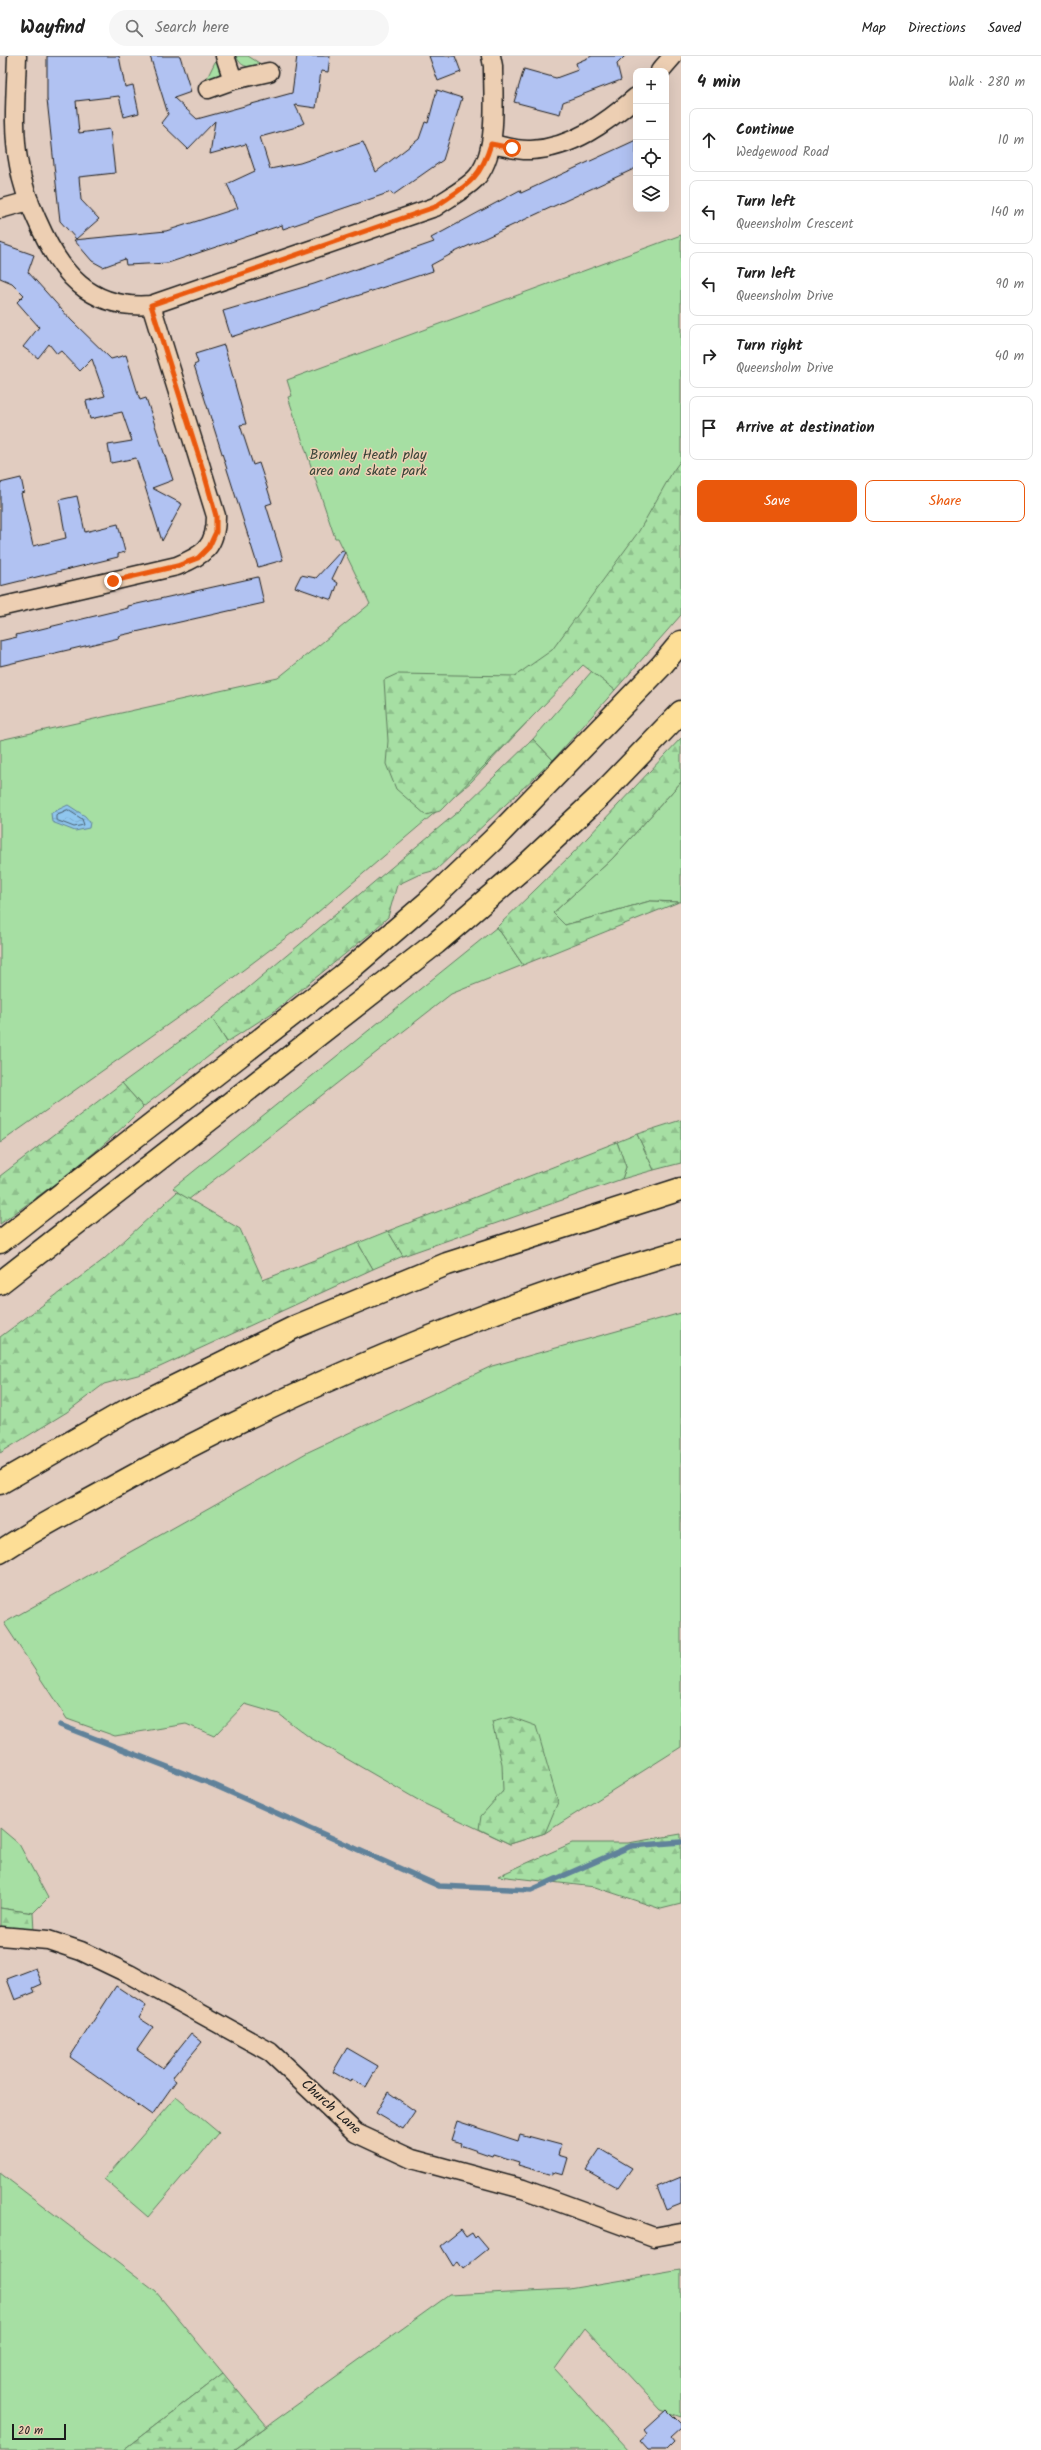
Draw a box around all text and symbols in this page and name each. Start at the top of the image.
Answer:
search box [109,10,389,46]
text: Wayfind [20,13,85,43]
text: Search here [155,16,229,40]
icon: search [123,17,145,39]
text: Map [861,17,886,39]
text: Directions [908,17,966,39]
text: Saved [988,17,1021,39]
map controls [633,68,669,212]
button: + [633,68,669,104]
text: 4 min [697,69,741,96]
text: Walk · 280 m [949,72,1025,93]
button: − [633,104,669,140]
text: Continue [736,118,794,142]
icon: ahead [698,129,720,151]
text: 10 m [998,130,1024,151]
route start [503,139,521,157]
button: locate [633,140,669,176]
text: Wedgewood Road [736,142,829,163]
button: layers [633,176,669,212]
text: Turn left [736,190,796,214]
icon: left [698,201,720,223]
text: 140 m [991,202,1024,223]
text: Queensholm Crescent [736,214,853,235]
text: Turn left [736,262,796,286]
icon: left [698,273,720,295]
text: 90 m [996,274,1024,295]
text: Queensholm Drive [736,286,833,307]
text: Turn right [736,334,803,358]
icon: right [698,345,720,367]
text: 40 m [995,346,1024,367]
text: Queensholm Drive [736,358,833,379]
text: Arrive at destination [736,416,875,440]
icon: arrive [698,417,720,439]
park label: Bromley Heath play area and skate park [309,444,427,482]
button: Save [697,480,857,522]
button: Share [865,480,1025,522]
route end [104,572,122,590]
street label: Church Lane [296,2074,367,2141]
scale bar [12,2422,66,2441]
text: 20 m [18,2422,43,2440]

